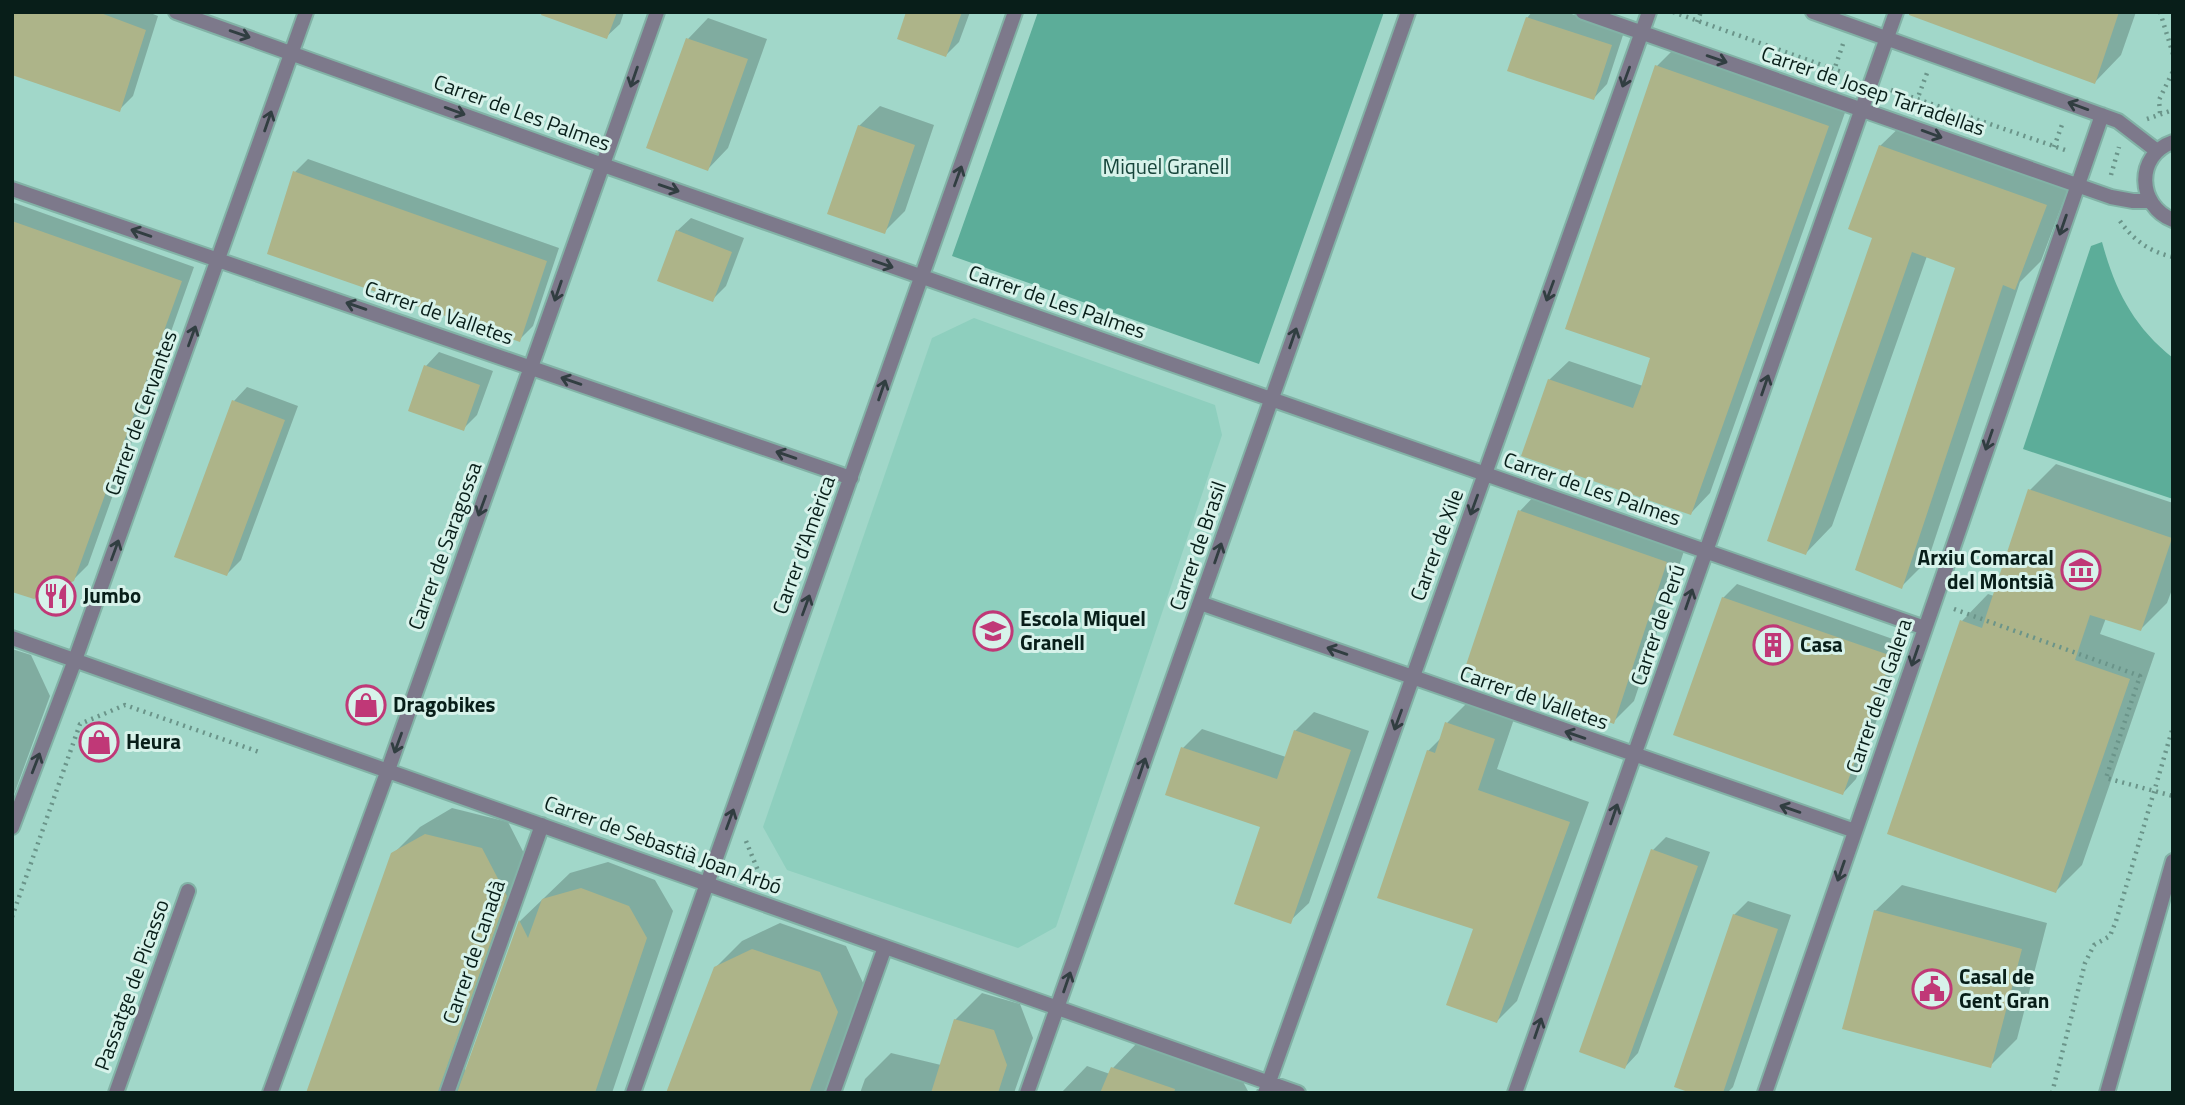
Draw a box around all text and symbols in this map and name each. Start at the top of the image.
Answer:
one-way arrow [229,29,251,41]
street label: Carrer de Josep Tarradellas [1757,37,1989,143]
one-way arrow [1706,54,1728,66]
street label: Carrer de Les Palmes [430,65,615,159]
one-way arrow [627,65,639,87]
one-way arrow [1619,65,1631,87]
one-way arrow [2067,99,2089,111]
one-way arrow [443,106,465,118]
one-way arrow [263,111,275,133]
one-way arrow [1921,128,1942,141]
park label: Miquel Granell [1103,150,1229,182]
one-way arrow [952,165,965,187]
one-way arrow [657,183,679,195]
one-way arrow [2056,214,2068,236]
one-way arrow [130,226,152,239]
street label: Carrer de Les Palmes [964,256,1150,346]
one-way arrow [872,258,894,271]
street label: Carrer de Valletes [361,272,518,352]
one-way arrow [1543,279,1555,301]
one-way arrow [551,280,563,302]
one-way arrow [346,299,368,311]
one-way arrow [187,325,199,347]
street label: Carrer de Cervantes [95,326,185,500]
one-way arrow [1288,328,1300,350]
one-way arrow [561,374,583,386]
one-way arrow [1760,374,1772,396]
one-way arrow [877,380,889,402]
one-way arrow [1982,429,1994,451]
street label: Carrer de Les Palmes [1499,443,1685,533]
one-way arrow [776,448,798,460]
street label: Carrer de Saragossa [399,457,489,634]
street label: Carrer d'Amèrica [763,470,843,619]
street label: Carrer de Brasil [1160,477,1234,615]
street label: Carrer de Xile [1401,484,1471,605]
one-way arrow [475,494,487,516]
one-way arrow [1467,494,1479,516]
one-way arrow [109,539,122,561]
place label: Arxiu Comarcal del Montsià [1918,541,2054,597]
one-way arrow [1213,543,1225,565]
museum icon: Arxiu Comarcal del Montsià [2060,549,2102,591]
street label: Carrer de Perú [1621,560,1693,690]
restaurant icon: Jumbo [35,575,77,617]
place label: Jumbo [83,579,141,611]
one-way arrow [1684,589,1697,611]
one-way arrow [801,594,813,616]
place label: Escola Miquel Granell [1020,602,1146,658]
school or university icon: Escola Miquel Granell [972,610,1014,652]
street label: Carrer de la Galera [1837,614,1920,777]
building icon: Casa [1752,624,1794,666]
place label: Casa [1800,628,1843,660]
one-way arrow [1327,644,1349,656]
one-way arrow [1908,644,1920,666]
street label: Carrer de Valletes [1456,657,1613,737]
shop icon: Dragobikes [345,684,387,726]
place label: Dragobikes [393,688,496,720]
one-way arrow [1391,708,1403,730]
shop icon: Heura [78,721,120,763]
place label: Heura [126,725,181,757]
one-way arrow [1565,728,1587,740]
one-way arrow [391,732,404,754]
one-way arrow [31,753,43,775]
one-way arrow [1137,757,1149,779]
street label: Carrer de Sebastià Joan Arbó [540,786,787,902]
one-way arrow [1780,802,1802,814]
one-way arrow [1609,803,1621,825]
one-way arrow [724,809,737,831]
one-way arrow [1834,859,1846,881]
street label: Carrer de Canadà [433,875,513,1028]
street label: Passatge de Picasso [85,895,177,1075]
place label: Casal de Gent Gran [1959,960,2049,1016]
public building icon: Casal de Gent Gran [1911,968,1953,1010]
one-way arrow [1062,972,1074,994]
one-way arrow [1533,1018,1545,1040]

